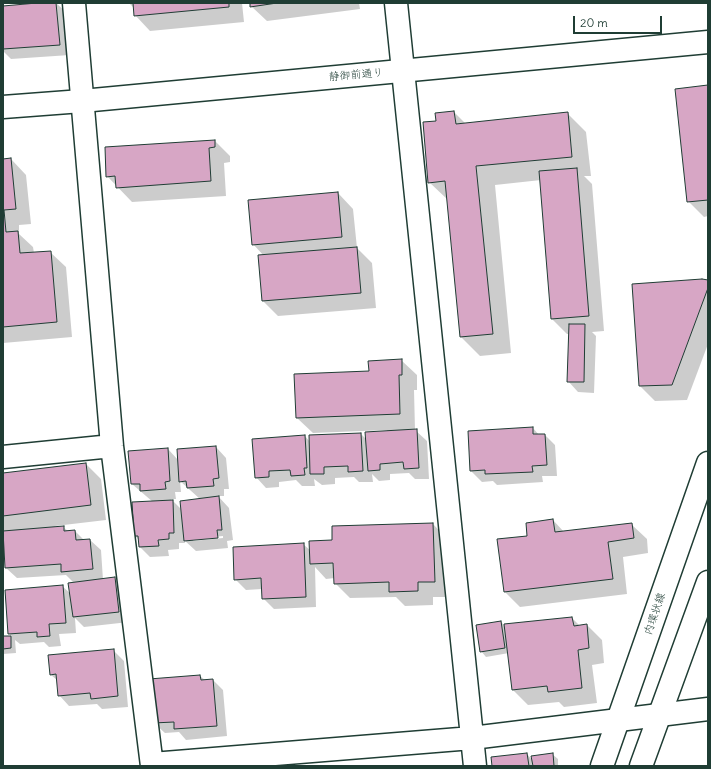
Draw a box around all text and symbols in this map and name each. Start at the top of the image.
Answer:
scale bar [575,8,664,34]
text: 20 m [580,15,608,30]
street label: 静御前通り [328,66,384,84]
street label: 内環状線 [642,591,668,637]

